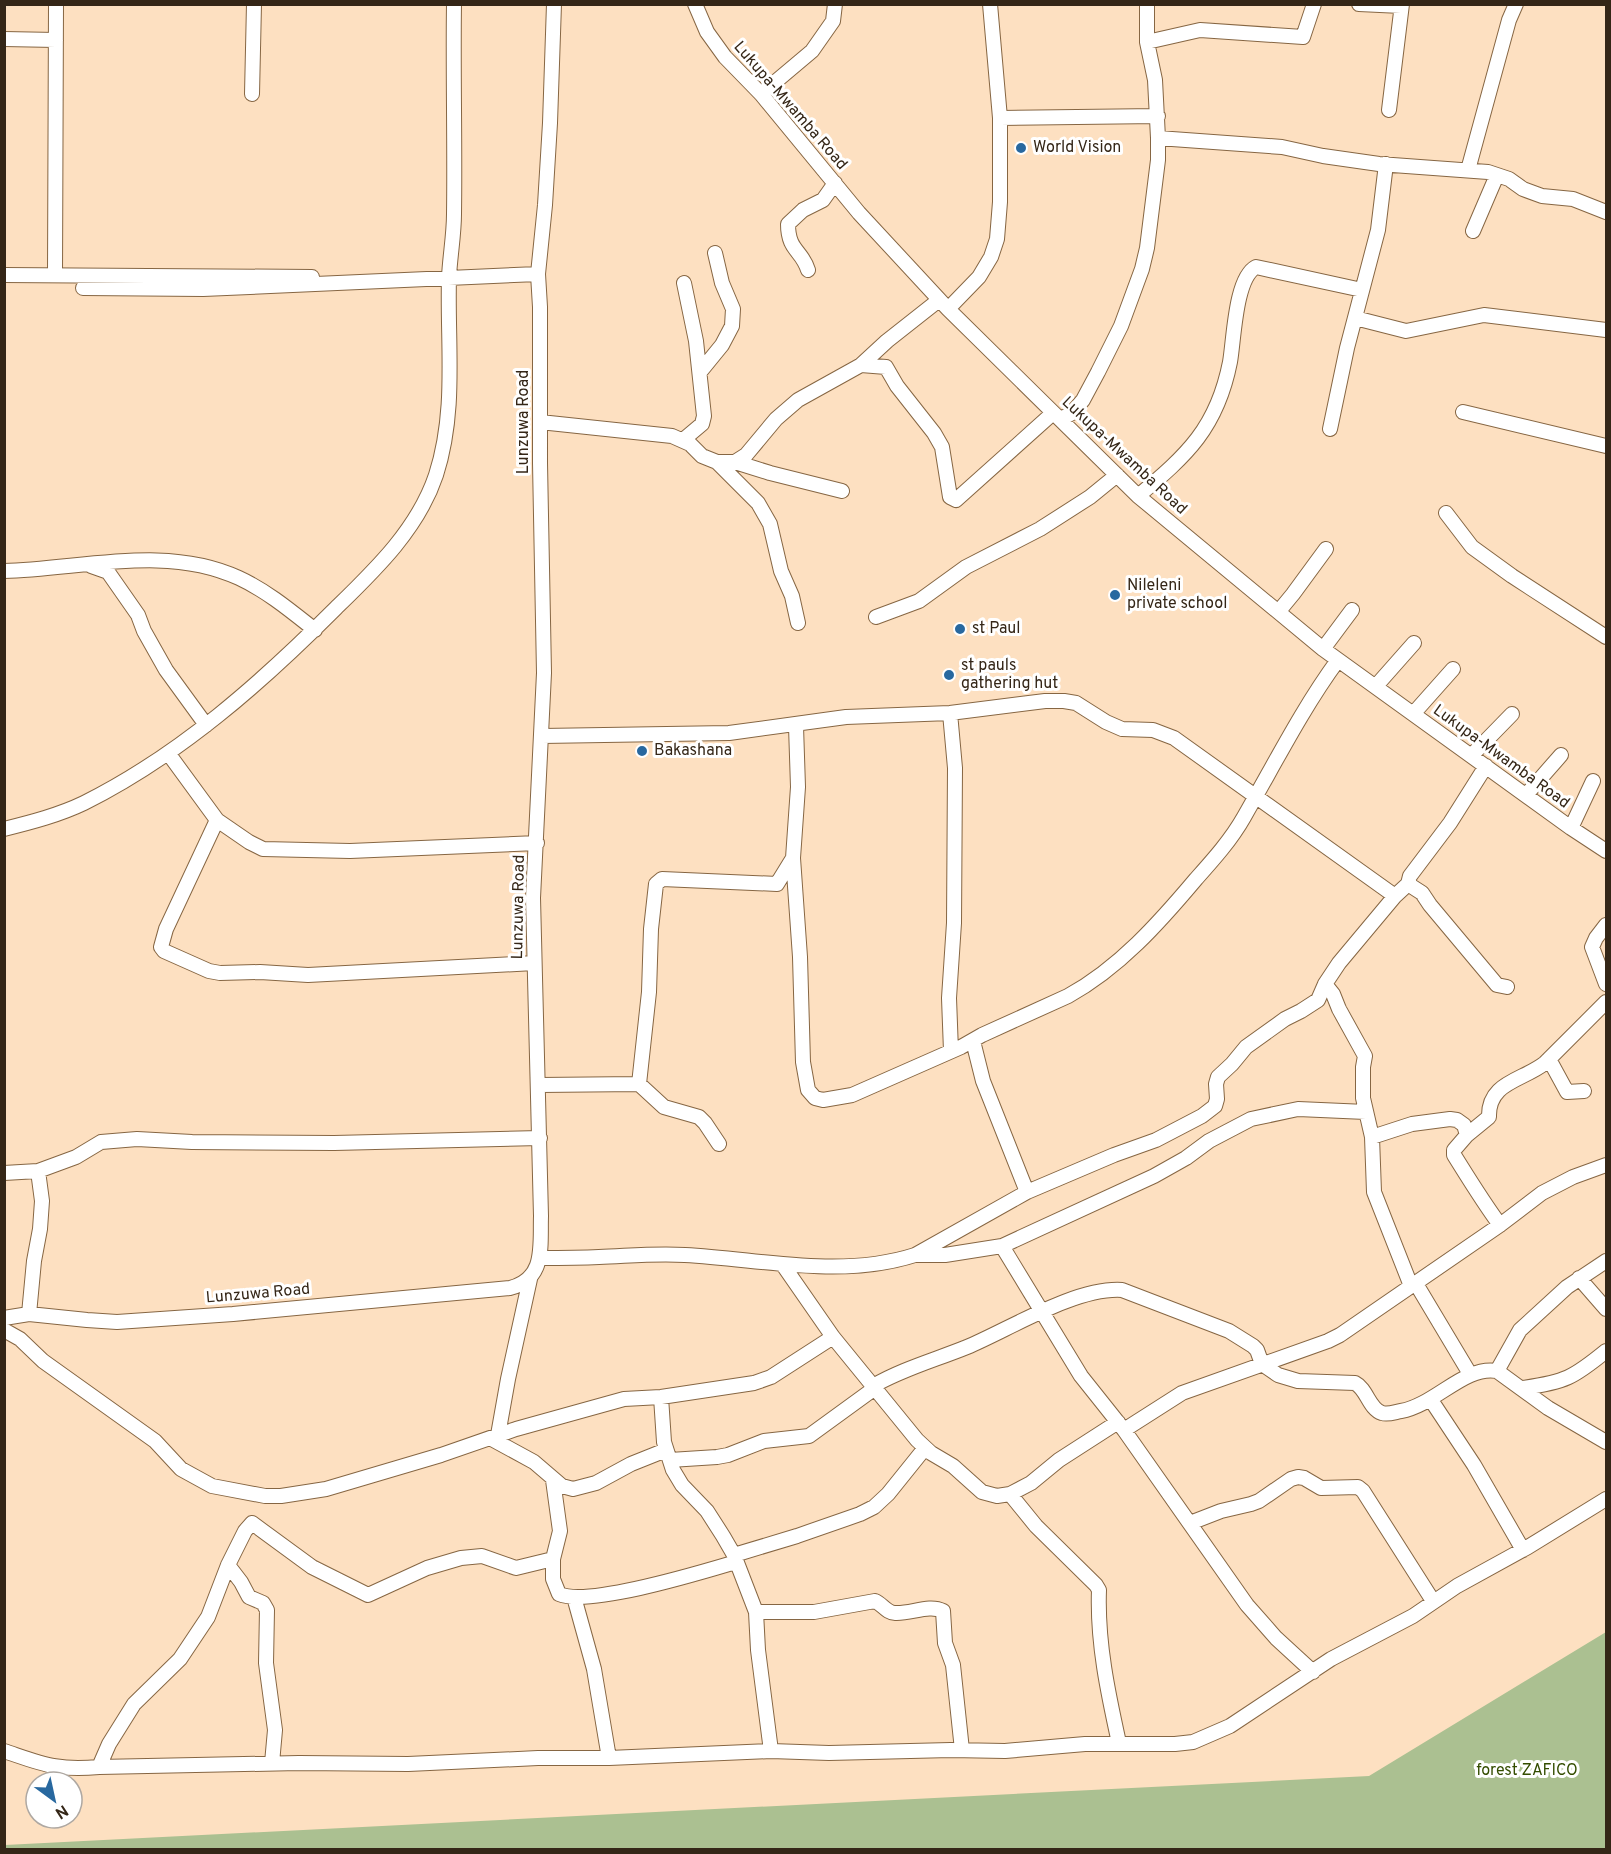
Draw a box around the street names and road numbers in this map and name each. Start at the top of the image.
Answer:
street label: Lukupa-Mwamba Road [729,38,851,174]
street label: Lunzuwa Road [514,370,534,474]
street label: Lukupa-Mwamba Road [1057,393,1191,519]
street label: Lukupa-Mwamba Road [1429,701,1573,813]
street label: Lunzuwa Road [508,855,530,959]
street label: Lunzuwa Road [205,1279,311,1309]

